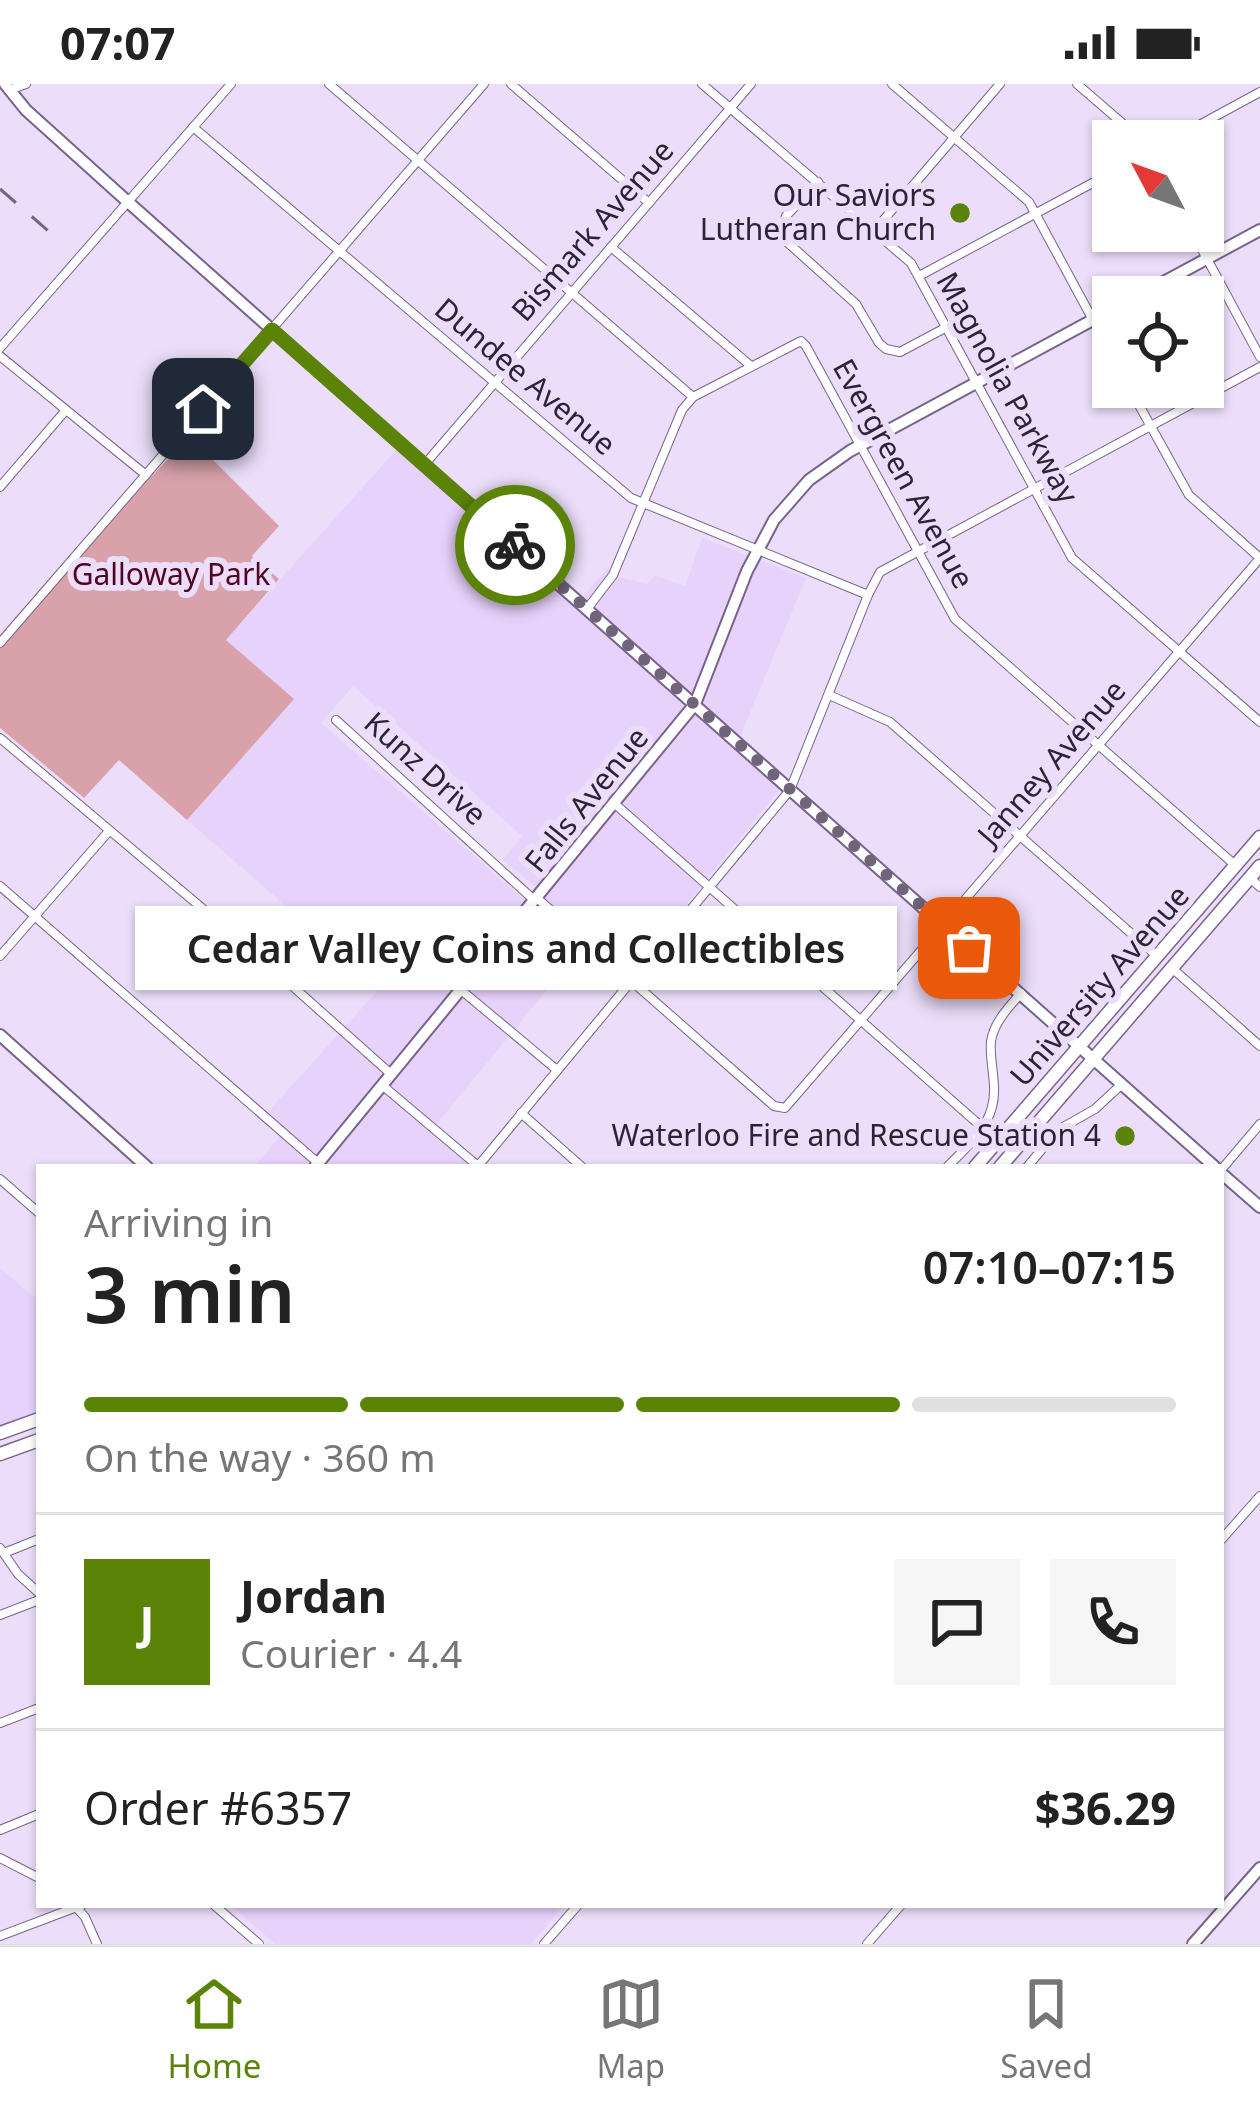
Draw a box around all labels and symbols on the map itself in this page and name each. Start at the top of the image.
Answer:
north arrow [1092,120,1224,252]
street label: Bismark Avenue [502,131,682,330]
place label: Our Saviors Lutheran Church [700,174,936,249]
marker: Our Saviors Lutheran Church [947,200,973,226]
street label: Magnolia Parkway [928,264,1089,511]
street label: Dundee Avenue [427,288,625,464]
street label: Evergreen Avenue [824,351,984,595]
pin [152,358,254,460]
courier [455,485,575,605]
park label: Galloway Park [72,553,270,594]
street label: Janney Avenue [966,671,1134,856]
street label: Kunz Drive [356,702,496,834]
street label: Falls Avenue [515,718,657,880]
street label: University Avenue [1000,876,1198,1094]
pin [918,897,1020,999]
callout: Cedar Valley Coins and Collectibles [135,906,897,990]
place label: Waterloo Fire and Rescue Station 4 [611,1114,1101,1155]
marker: Waterloo Fire and Rescue Station 4 [1112,1123,1138,1149]

